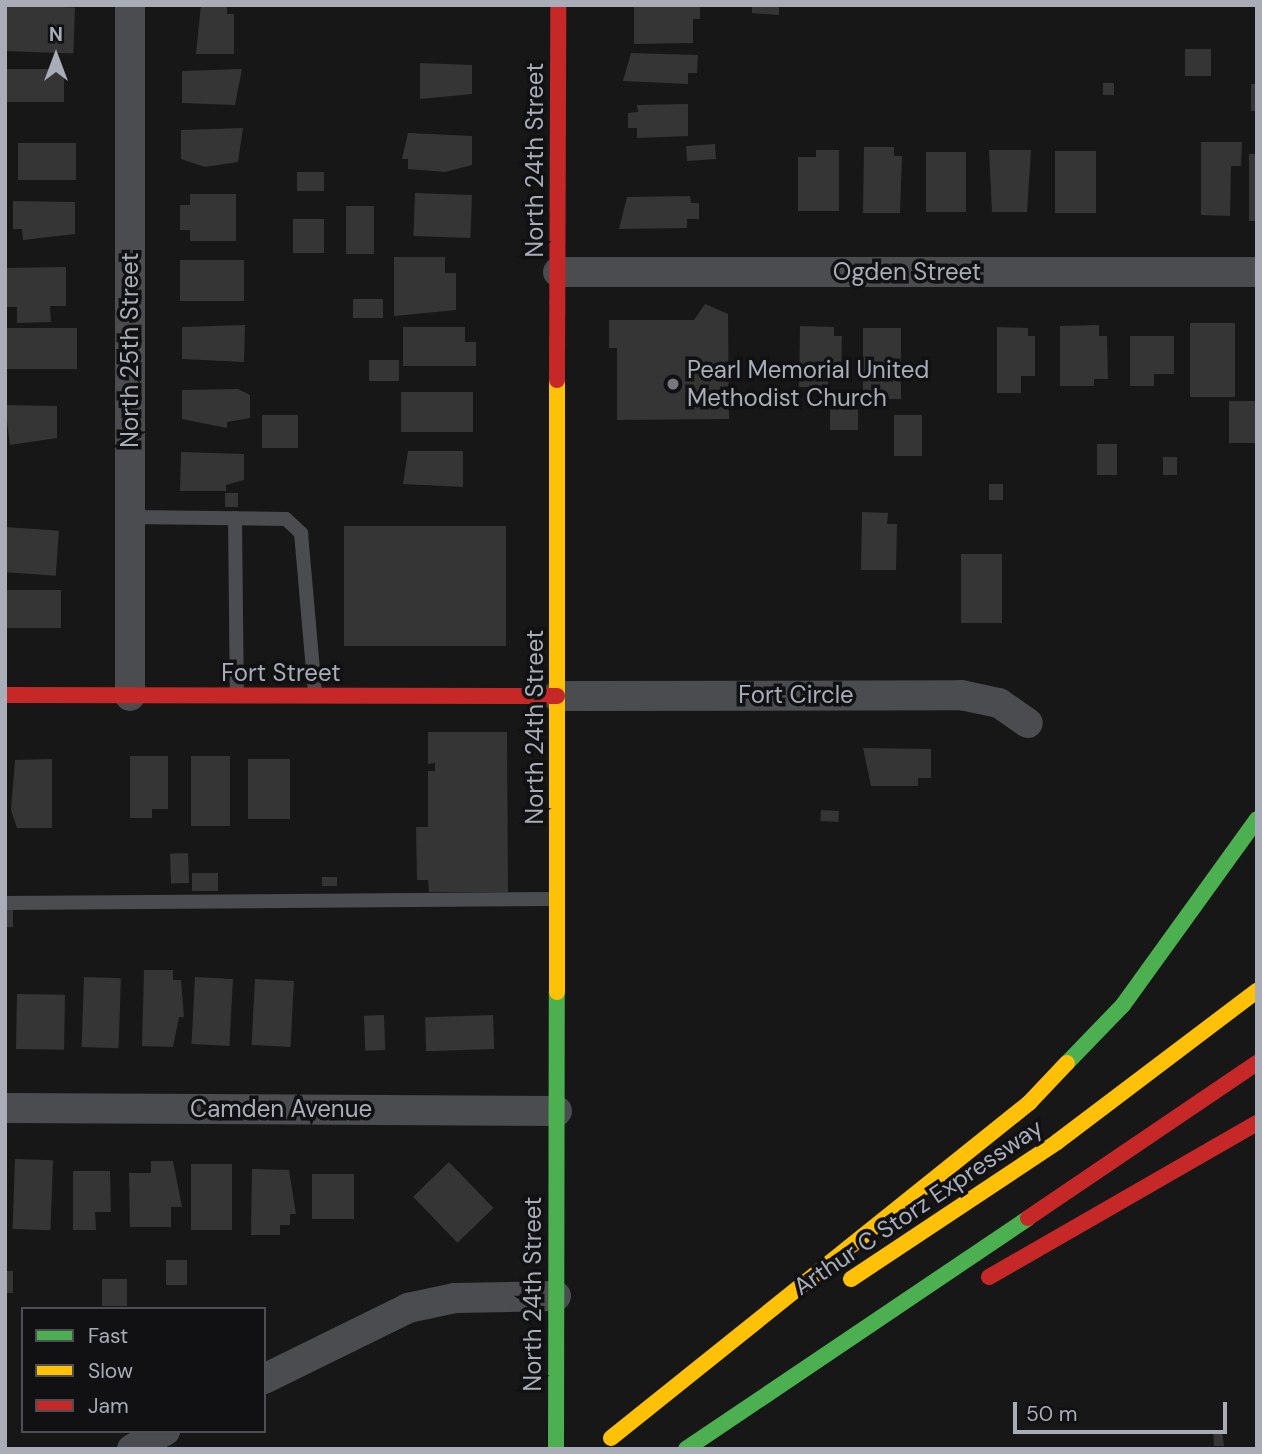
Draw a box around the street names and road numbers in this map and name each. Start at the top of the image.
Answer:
street label: North 24th Street [521,63,549,257]
street label: North 25th Street [116,252,144,448]
street label: Ogden Street [833,258,981,286]
street label: North 24th Street [521,630,549,824]
street label: Fort Street [221,659,341,687]
street label: Fort Circle [738,681,854,709]
street label: Camden Avenue [190,1095,372,1123]
street label: Arthur C Storz Expressway [788,1113,1048,1301]
street label: North 24th Street [519,1197,547,1391]

